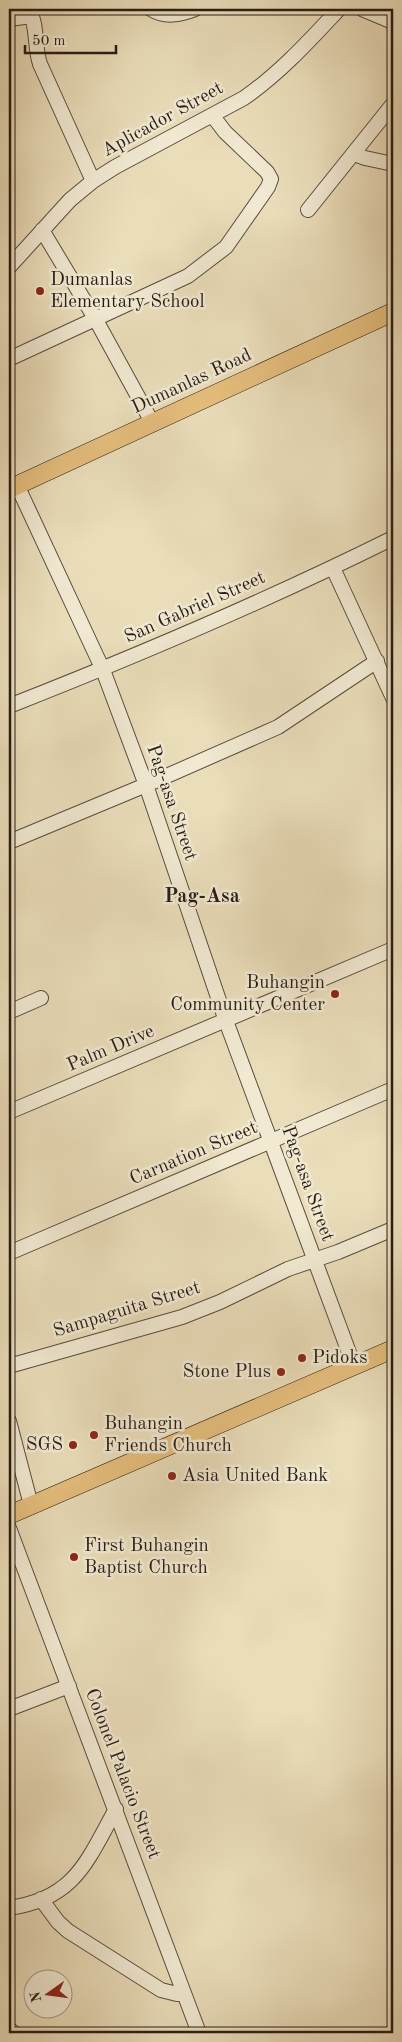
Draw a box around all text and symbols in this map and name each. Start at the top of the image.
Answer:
scale bar [25,22,116,54]
text: 50 m [32,34,66,49]
street label: Aplicador Street [99,79,227,161]
place label: Dumanlas Elementary School [50,271,205,312]
marker: Dumanlas Elementary School [34,285,46,297]
street label: Dumanlas Road [129,346,255,418]
street label: San Gabriel Street [122,568,268,648]
street label: Pag-asa Street [142,742,200,864]
district label: Pag-Asa [164,887,240,907]
place label: Buhangin Community Center [170,974,325,1015]
marker: Buhangin Community Center [329,988,341,1000]
street label: Palm Drive [65,1022,157,1076]
street label: Carnation Street [127,1119,261,1189]
street label: Pag-asa Street [277,1124,337,1244]
street label: Sampaguita Street [51,1279,203,1341]
place label: Pidoks [312,1349,368,1368]
marker: Pidoks [296,1352,308,1364]
place label: Stone Plus [182,1363,271,1382]
marker: Stone Plus [275,1366,287,1378]
place label: Buhangin Friends Church [104,1415,232,1456]
marker: Buhangin Friends Church [88,1429,100,1441]
place label: SGS [26,1436,63,1455]
marker: SGS [67,1439,79,1451]
place label: Asia United Bank [182,1467,328,1486]
marker: Asia United Bank [166,1470,178,1482]
place label: First Buhangin Baptist Church [84,1537,209,1578]
marker: First Buhangin Baptist Church [68,1551,80,1563]
street label: Colonel Palacio Street [81,1686,163,1862]
north arrow [22,1970,72,2020]
text: N [28,1990,44,2004]

